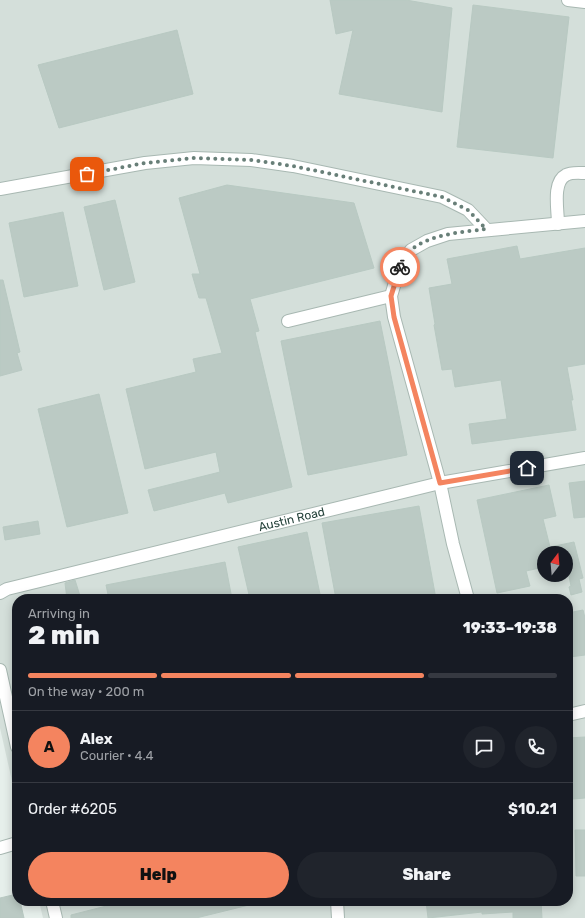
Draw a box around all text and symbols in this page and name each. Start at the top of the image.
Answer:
pin [70,157,104,191]
icon: bag [76,163,98,185]
courier [380,247,420,287]
icon: bike [389,256,411,278]
pin [510,451,544,485]
icon: home [516,457,538,479]
street label: Austin Road [257,505,326,534]
north arrow [537,546,573,582]
map controls [537,546,573,582]
text: Arriving in [28,606,90,621]
text: 19:33–19:38 [463,619,557,637]
text: 2 min [28,620,100,651]
text: On the way · 200 m [28,684,144,699]
button: chat [463,726,505,768]
button: phone [515,726,557,768]
text: Alex [80,730,113,748]
text: A [44,738,54,756]
text: Courier · 4.4 [80,748,154,763]
text: Order #6205 [28,800,117,818]
text: $10.21 [508,800,557,818]
button: Help [28,852,289,898]
button: Share [297,852,557,898]

